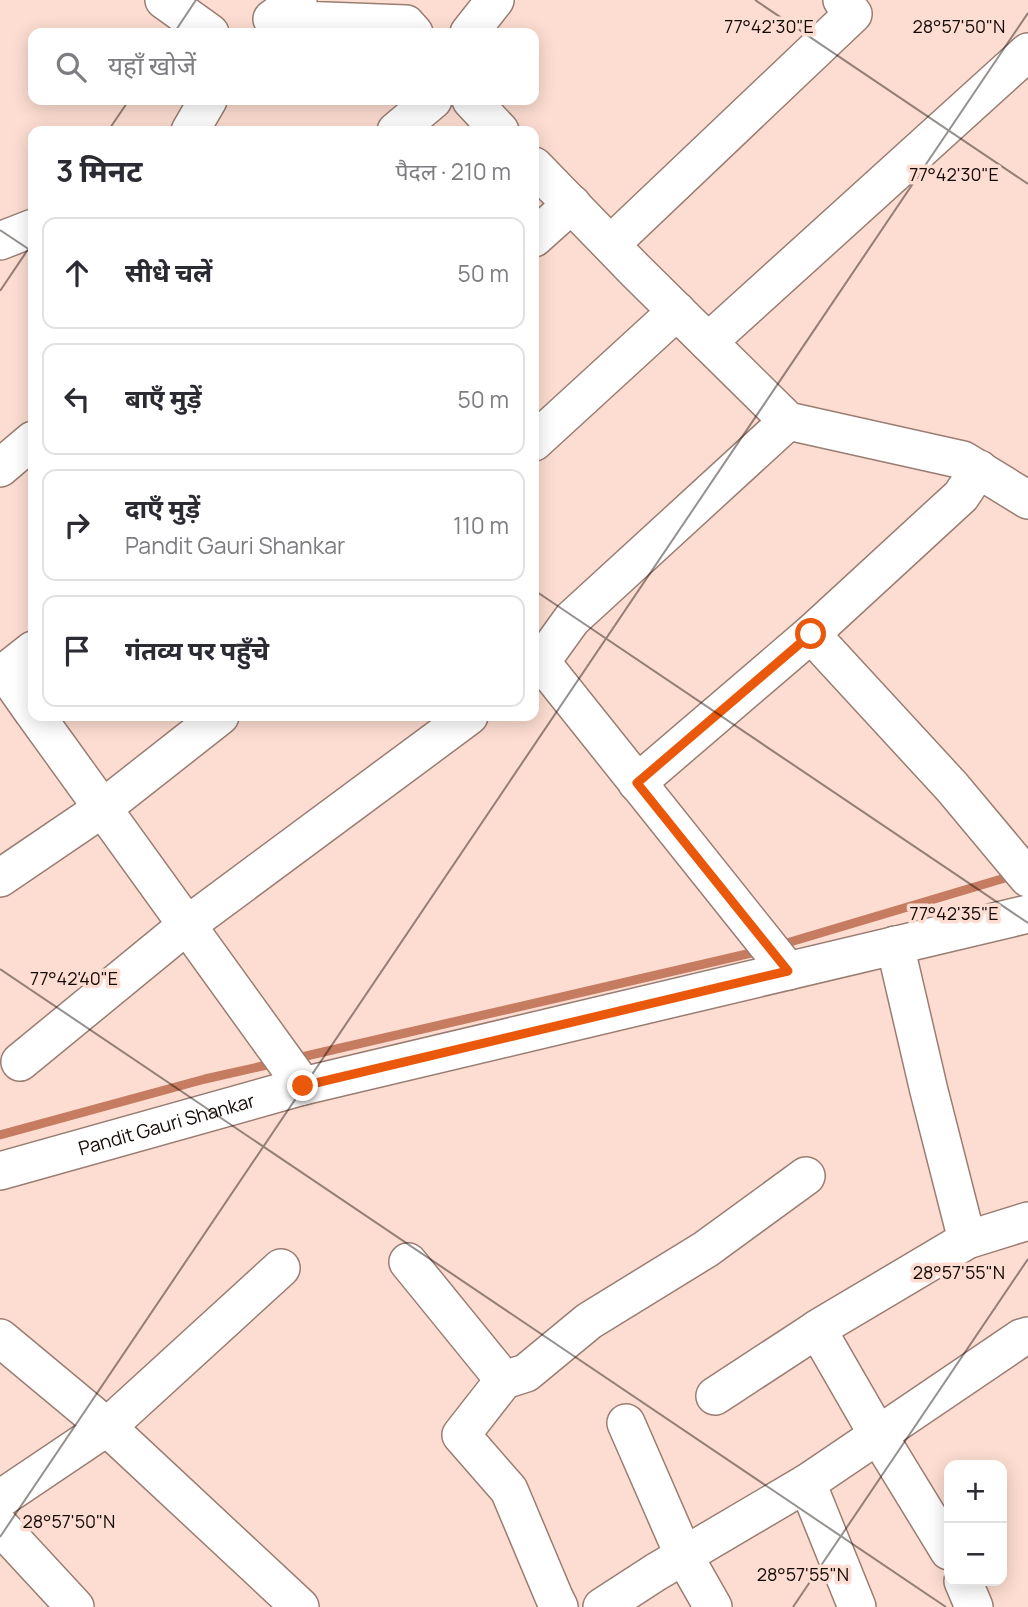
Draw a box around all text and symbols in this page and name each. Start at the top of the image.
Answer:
text: 77°42'30"E [724,14,814,38]
text: 28°57'50"N [913,14,1005,38]
search box [28,28,539,105]
text: यहाँ खोजें [108,47,196,83]
icon: search [52,48,90,86]
text: 3 मिनट [56,150,142,191]
text: पैदल · 210 m [396,155,511,187]
text: 77°42'30"E [909,162,999,186]
icon: ahead [58,254,96,292]
text: सीधे चलें [125,254,212,290]
text: 50 m [458,257,509,289]
icon: left [58,380,96,418]
text: बाएँ मुड़ें [125,380,202,416]
text: 50 m [458,383,509,415]
text: दाएँ मुड़ें [125,490,200,526]
icon: right [58,506,96,544]
text: 110 m [453,509,509,541]
text: Pandit Gauri Shankar [125,529,345,561]
route start [795,618,826,649]
icon: arrive [58,632,96,670]
text: गंतव्य पर पहुँचे [125,632,269,668]
text: 77°42'35"E [909,901,999,925]
text: 77°42'40"E [30,966,118,990]
route end [287,1070,318,1101]
street label: Pandit Gauri Shankar [75,1087,258,1161]
text: 28°57'55"N [913,1260,1005,1284]
map controls [944,1460,1007,1586]
button: + [944,1460,1007,1523]
text: 28°57'50"N [23,1509,115,1533]
button: − [944,1523,1007,1586]
text: 28°57'55"N [757,1562,849,1586]

